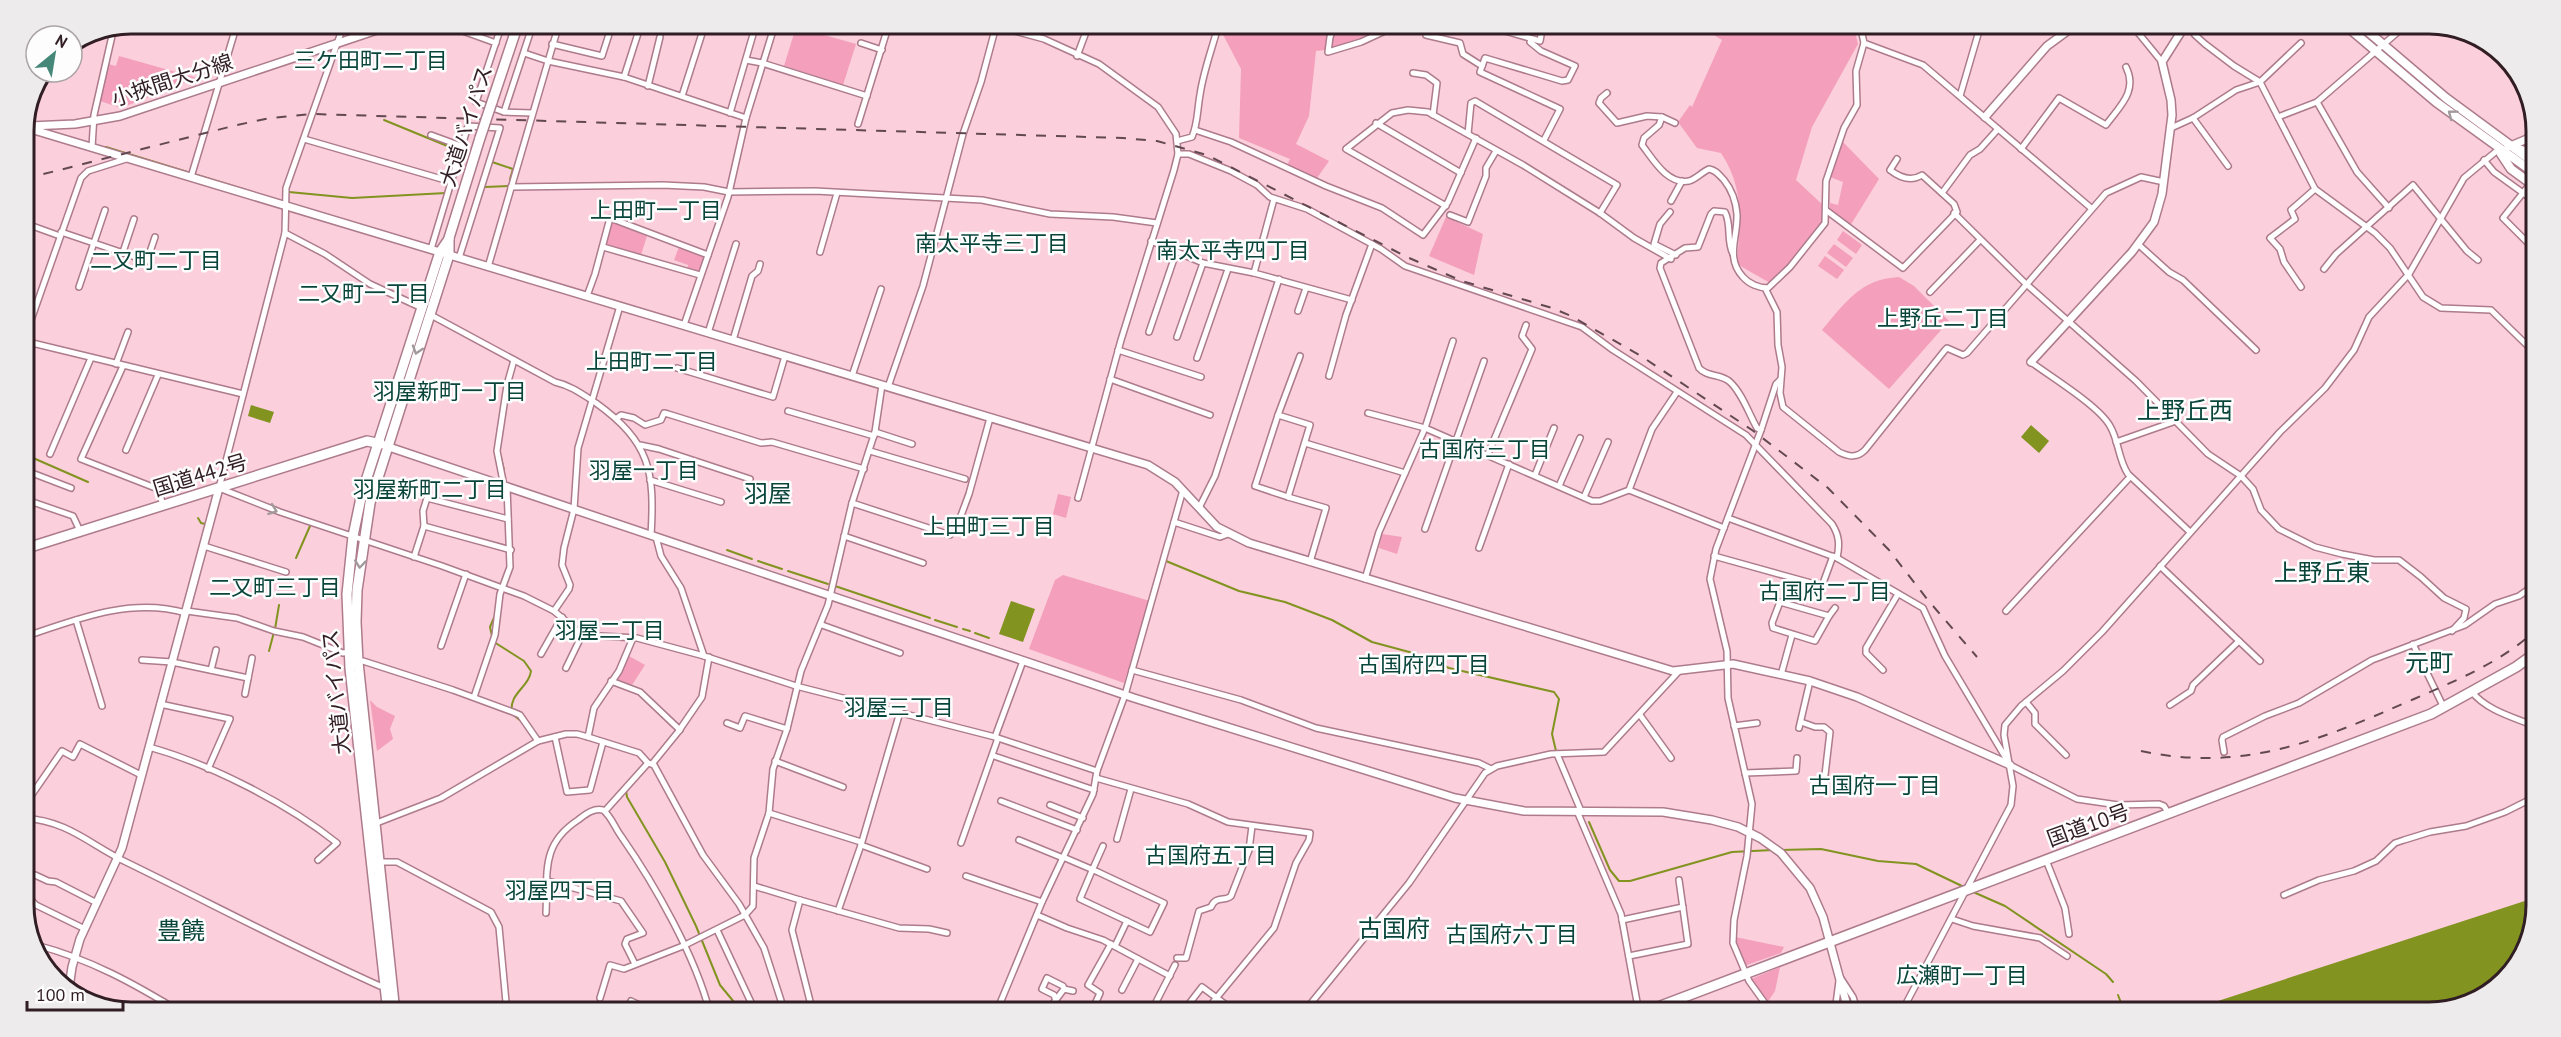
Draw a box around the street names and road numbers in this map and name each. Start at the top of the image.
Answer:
street label: 小挾間大分線 [108,48,236,112]
street label: 大道バイパス [434,62,498,190]
street label: 国道442号 [150,448,250,502]
street label: 大道バイパス [316,628,356,756]
street label: 国道10号 [2043,798,2133,852]

